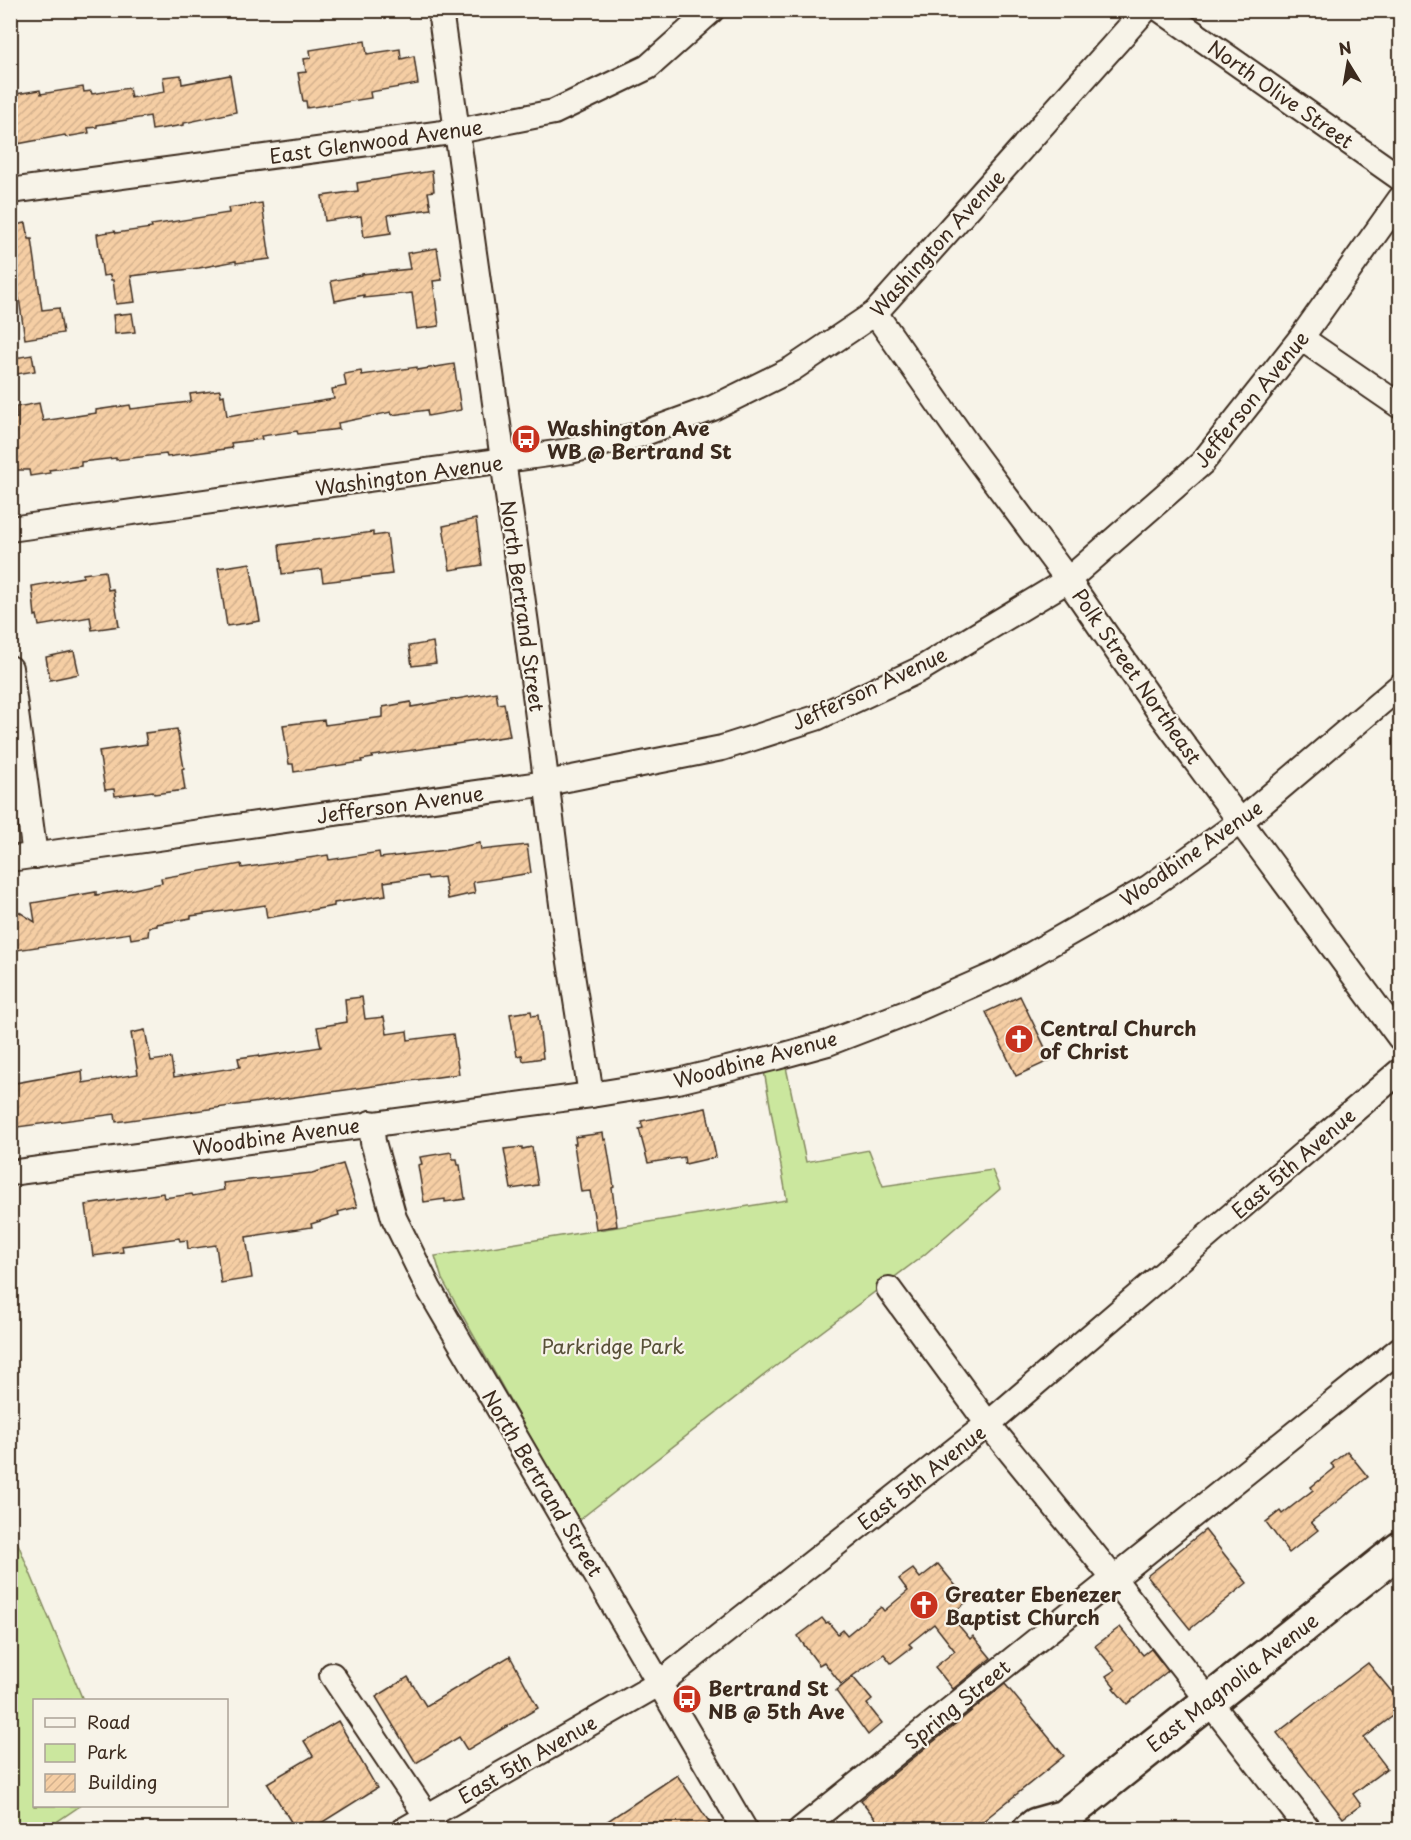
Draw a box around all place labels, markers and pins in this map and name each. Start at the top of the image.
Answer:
place label: Washington Ave WB @ Bertrand St [547,413,732,466]
bus stop icon: Washington Ave WB @ Bertrand St [510,423,542,455]
place label: Central Church of Christ [1040,1013,1196,1066]
church icon: Central Church of Christ [1003,1023,1035,1055]
place label: Greater Ebenezer Baptist Church [945,1579,1122,1632]
church icon: Greater Ebenezer Baptist Church [908,1589,940,1621]
place label: Bertrand St NB @ 5th Ave [708,1673,845,1726]
bus stop icon: Bertrand St NB @ 5th Ave [671,1683,703,1715]

